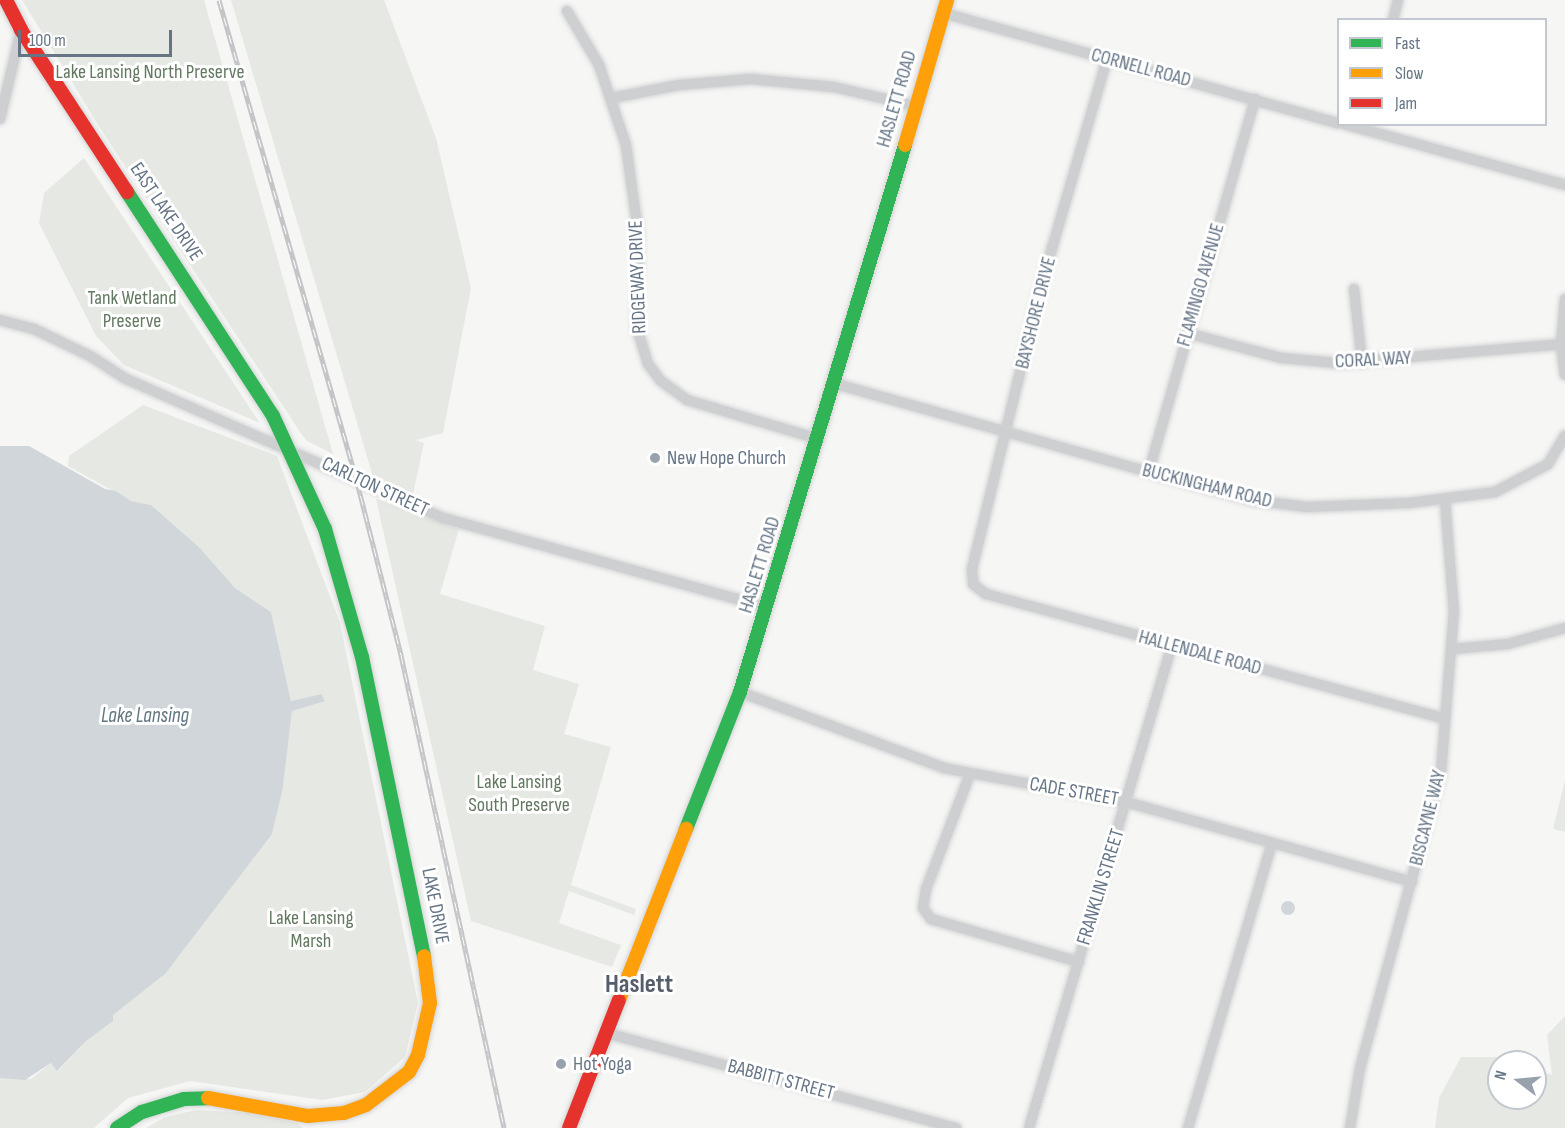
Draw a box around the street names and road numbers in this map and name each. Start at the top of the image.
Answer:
street label: CORNELL ROAD [1088,43,1194,93]
street label: HASLETT ROAD [872,48,922,150]
street label: EAST LAKE DRIVE [124,158,208,266]
street label: RIDGEWAY DRIVE [624,220,652,334]
street label: FLAMINGO AVENUE [1172,221,1230,349]
street label: BAYSHORE DRIVE [1011,255,1061,371]
street label: CORAL WAY [1334,346,1412,374]
street label: CARLTON STREET [318,452,432,522]
street label: BUCKINGHAM ROAD [1140,458,1274,514]
street label: HASLETT ROAD [734,514,786,616]
street label: HALLENDALE ROAD [1136,625,1264,681]
street label: BISCAYNE WAY [1405,768,1451,868]
street label: CADE STREET [1028,772,1120,812]
street label: FRANKLIN STREET [1072,826,1130,948]
street label: LAKE DRIVE [416,866,454,946]
street label: BABBITT STREET [725,1054,837,1106]

